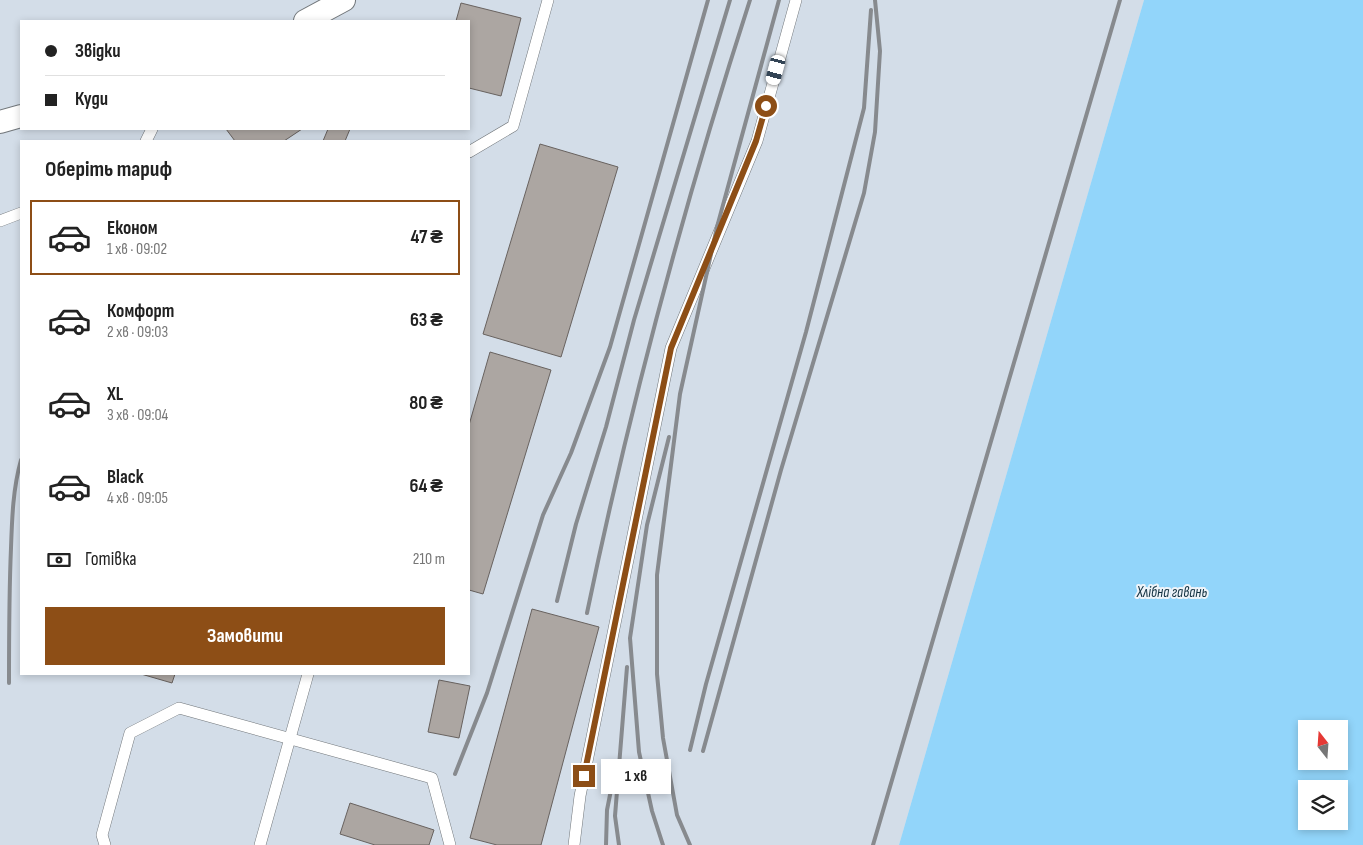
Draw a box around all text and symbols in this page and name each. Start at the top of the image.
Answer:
text: Звідки [75,40,121,63]
car [764,54,787,86]
text: Куди [75,88,108,111]
route start [755,95,777,117]
text: Оберіть тариф [45,156,172,183]
icon: car [47,215,92,260]
text: Економ [107,217,158,240]
text: 47 ₴ [410,226,443,249]
text: 1 хв · 09:02 [107,240,167,259]
icon: car [47,298,92,343]
text: Комфорт [107,300,174,323]
text: 63 ₴ [410,309,443,332]
text: 2 хв · 09:03 [107,323,168,342]
icon: car [47,381,92,426]
text: XL [107,383,123,406]
text: 80 ₴ [409,392,443,415]
text: 3 хв · 09:04 [107,406,168,425]
icon: car [47,464,92,509]
text: Black [107,466,144,489]
text: 64 ₴ [409,475,443,498]
text: 4 хв · 09:05 [107,489,168,508]
icon: cash [45,546,73,574]
text: Готівка [85,548,137,571]
text: 210 m [413,550,445,569]
water label: Хлібна гавань [1136,583,1208,602]
button: Замовити [45,607,445,665]
north arrow [1298,720,1348,770]
map controls [1298,720,1348,830]
callout: 1 хв [602,758,672,794]
route end [573,765,595,787]
text: 1 хв [625,767,647,786]
button: layers [1298,780,1348,830]

